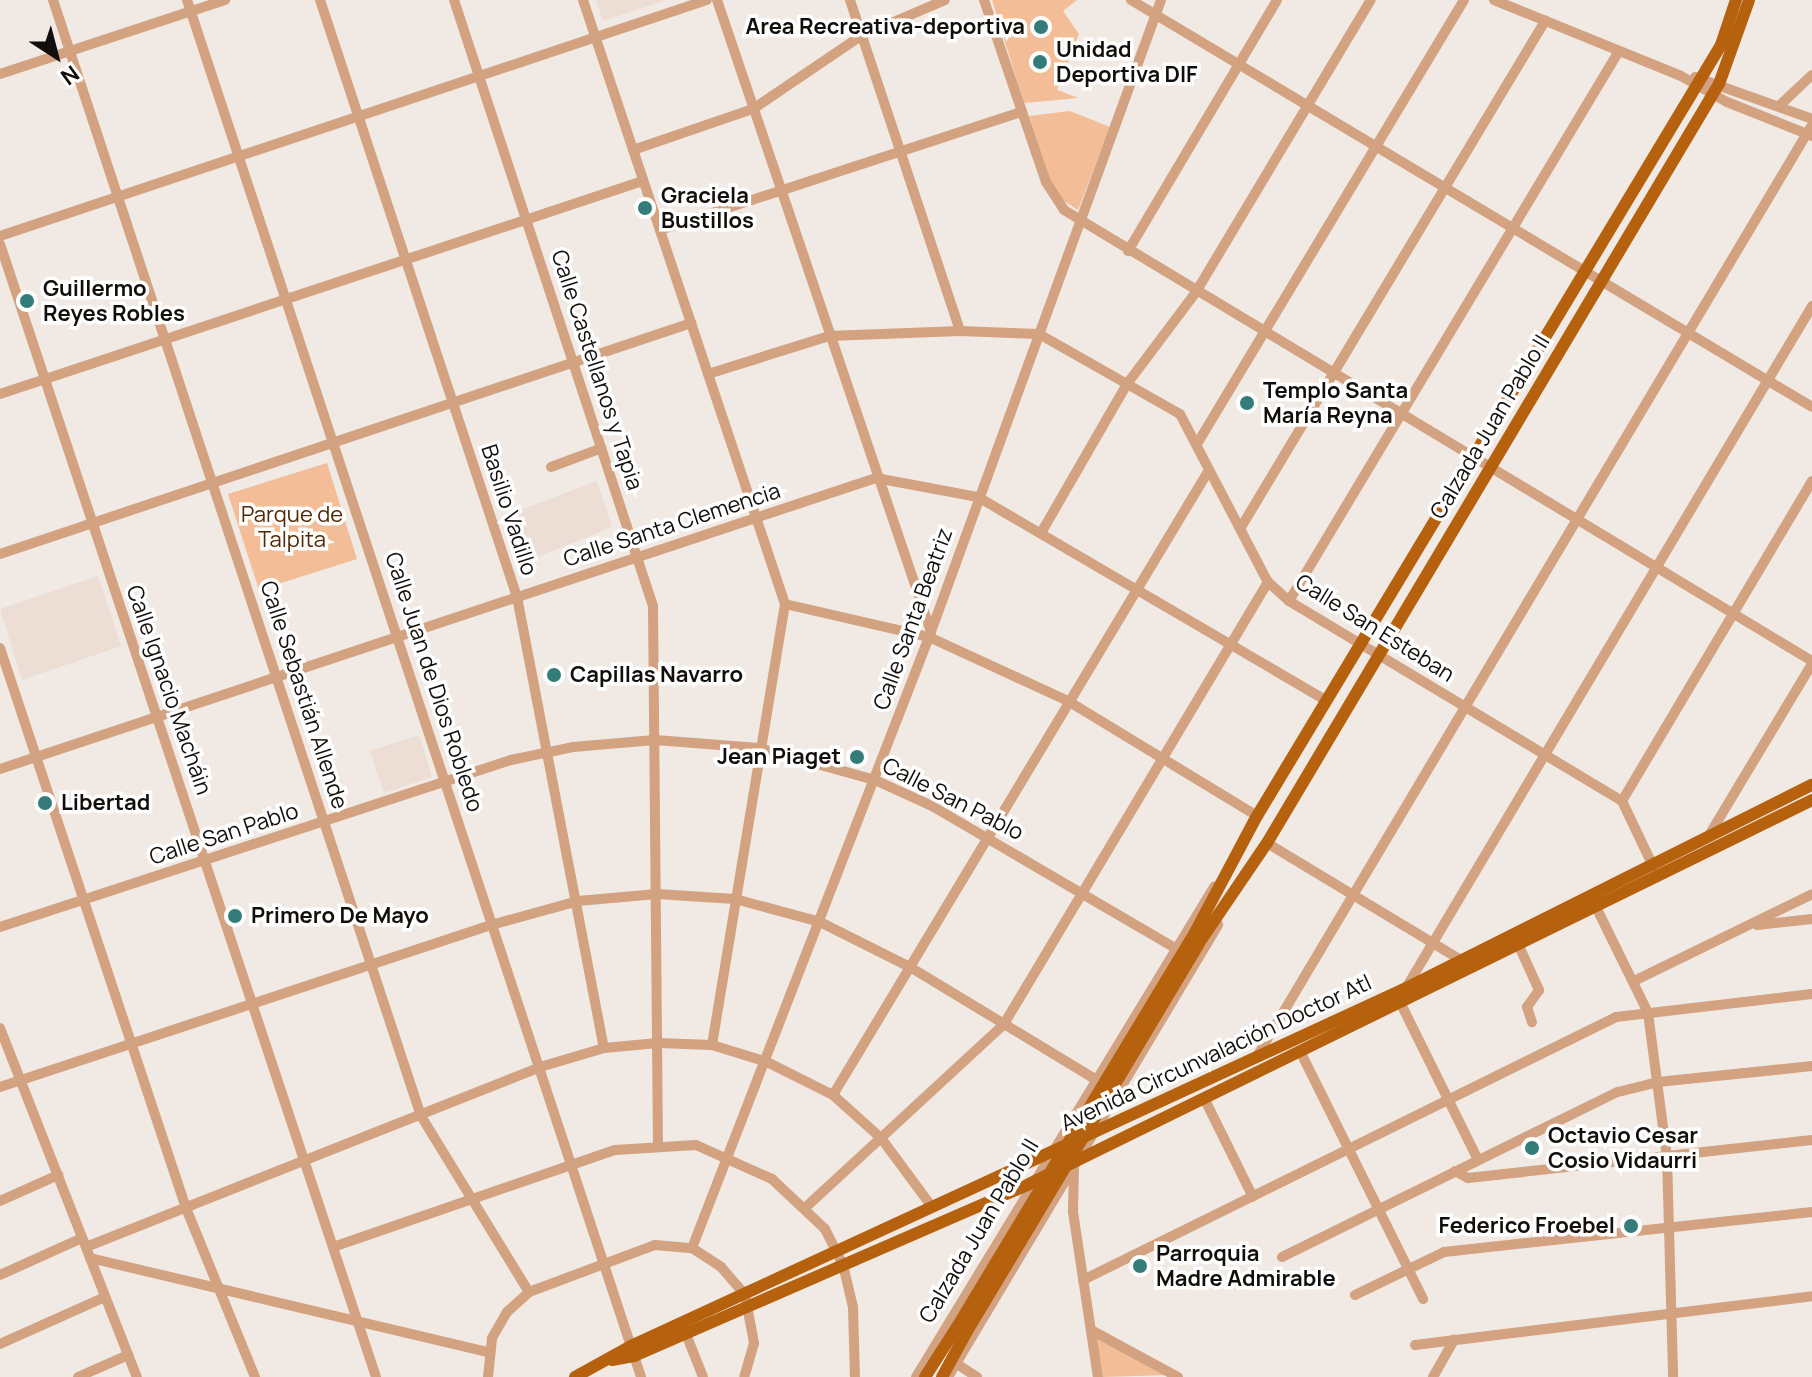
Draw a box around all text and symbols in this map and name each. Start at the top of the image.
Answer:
place label: Area Recreativa-deportiva [746,14,1025,40]
north arrow [16,16,96,96]
marker: Area Recreativa-deportiva [1032,18,1050,36]
place label: Unidad Deportiva DIF [1056,36,1198,88]
marker: Unidad Deportiva DIF [1031,53,1049,71]
text: N [55,59,85,92]
place label: Graciela Bustillos [661,182,754,234]
marker: Graciela Bustillos [636,199,654,217]
street label: Calle Castellanos y Tapia [546,247,648,493]
place label: Guillermo Reyes Robles [43,275,185,326]
marker: Guillermo Reyes Robles [18,292,36,310]
street label: Calzada Juan Pablo II [1425,330,1555,524]
place label: Templo Santa María Reyna [1263,377,1408,428]
marker: Templo Santa María Reyna [1238,394,1256,412]
street label: Basilio Vadillo [475,441,543,579]
street label: Calle Santa Clemencia [560,477,784,573]
park label: Parque de Talpita [241,501,343,552]
street label: Calle Santa Beatriz [868,524,958,714]
street label: Calle Juan de Dios Robledo [380,549,488,815]
street label: Calle San Esteban [1291,568,1459,688]
street label: Calle Sebastián Allende [255,578,353,812]
street label: Calle Ignacio Macháin [121,582,217,798]
place label: Capillas Navarro [570,662,743,688]
marker: Capillas Navarro [545,666,563,684]
place label: Jean Piaget [717,744,841,770]
marker: Jean Piaget [848,748,866,766]
street label: Calle San Pablo [878,752,1028,846]
place label: Libertad [61,790,150,816]
marker: Libertad [36,794,54,812]
street label: Calle San Pablo [146,798,302,870]
place label: Primero De Mayo [251,903,429,929]
marker: Primero De Mayo [226,907,244,925]
street label: Avenida Circunvalación Doctor Atl [1056,969,1376,1137]
place label: Octavio Cesar Cosio Vidaurri [1548,1122,1698,1174]
street label: Calzada Juan Pablo II [914,1134,1044,1328]
marker: Octavio Cesar Cosio Vidaurri [1523,1139,1541,1157]
place label: Federico Froebel [1439,1213,1615,1239]
marker: Federico Froebel [1622,1217,1640,1235]
place label: Parroquia Madre Admirable [1156,1240,1336,1292]
marker: Parroquia Madre Admirable [1131,1257,1149,1275]

